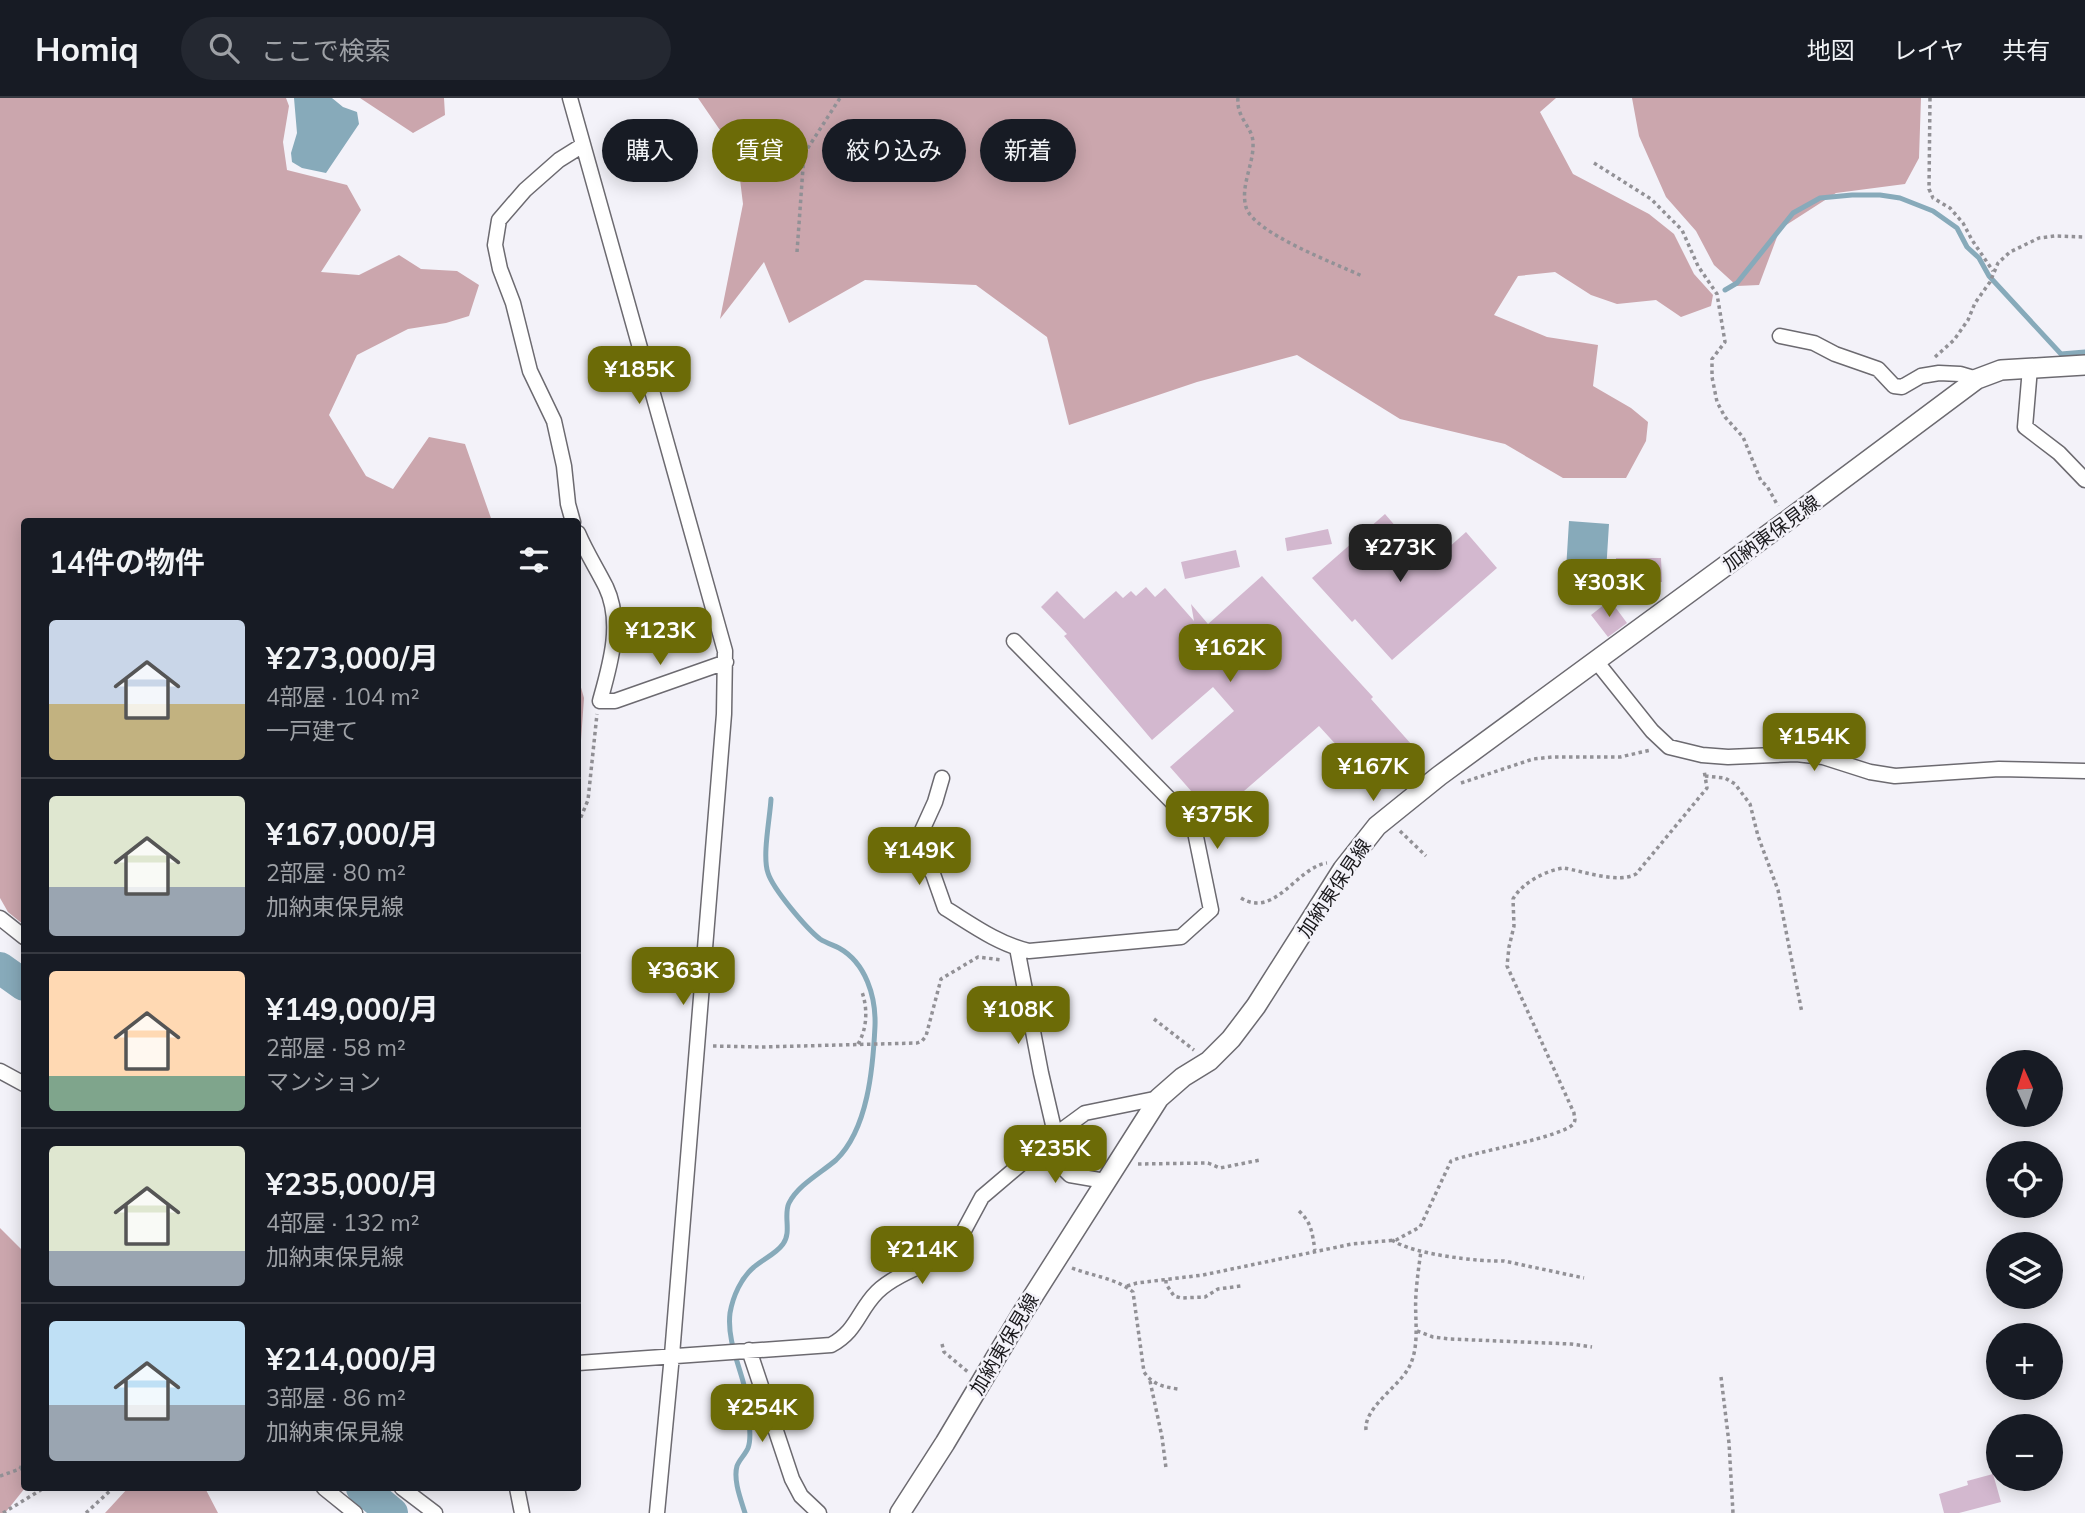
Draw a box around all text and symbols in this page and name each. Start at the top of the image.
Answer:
search box [181,17,671,80]
text: Homiq [35,28,139,69]
icon: search [205,29,243,67]
text: ここで検索 [261,34,391,67]
text: 地図 [1807,35,1855,65]
text: レイヤ [1893,35,1964,65]
text: 共有 [2002,35,2050,65]
chip: 購入 [602,119,698,182]
chip: 賃貸 [712,119,808,182]
chip: 絞り込み [822,119,966,182]
chip: 新着 [980,119,1076,182]
pin: ¥185K [590,346,688,406]
text: ¥185K [604,354,674,383]
street label: 加納東保見線 [1718,490,1824,576]
pin: ¥273K [1351,524,1449,584]
text: ¥273K [1365,532,1435,561]
icon: filters [515,541,553,579]
text: 14件の物件 [49,543,205,581]
pin: ¥303K [1560,560,1658,619]
text: ¥303K [1574,567,1644,596]
pin: ¥123K [611,608,709,667]
text: ¥123K [625,615,695,644]
pin: ¥162K [1181,624,1279,684]
text: ¥162K [1195,632,1265,661]
text: ¥273,000/月 [266,639,439,677]
icon: home [105,648,189,732]
text: 4部屋 · 104 m² [266,682,419,711]
pin: ¥154K [1765,714,1863,773]
text: 一戸建て [266,716,358,745]
text: ¥154K [1779,721,1849,750]
pin: ¥167K [1324,744,1422,803]
text: ¥167K [1338,751,1408,780]
pin: ¥375K [1168,792,1266,851]
text: ¥375K [1182,799,1252,828]
text: ¥167,000/月 [266,815,439,853]
icon: home [105,824,189,908]
pin: ¥149K [870,828,968,887]
street label: 加納東保見線 [1292,834,1376,942]
text: ¥149K [884,835,954,864]
text: 2部屋 · 80 m² [266,858,406,887]
text: 加納東保見線 [266,892,404,921]
pin: ¥363K [634,948,732,1007]
text: ¥363K [648,955,718,984]
pin: ¥108K [969,986,1067,1046]
text: ¥149,000/月 [266,990,439,1028]
text: ¥108K [983,994,1053,1023]
icon: home [105,999,189,1083]
text: 2部屋 · 58 m² [266,1033,406,1062]
north arrow [1986,1050,2063,1127]
map controls [1986,1050,2063,1491]
text: マンション [266,1067,381,1096]
pin: ¥235K [1006,1126,1104,1185]
text: ¥235K [1020,1133,1090,1162]
button: locate [1986,1141,2063,1218]
text: ¥235,000/月 [266,1165,439,1203]
icon: home [105,1174,189,1258]
text: 4部屋 · 132 m² [266,1208,419,1237]
pin: ¥214K [873,1226,971,1286]
button: layers [1986,1232,2063,1309]
text: ¥214K [887,1234,957,1263]
text: 加納東保見線 [266,1242,404,1271]
street label: 加納東保見線 [964,1289,1044,1399]
button: + [1986,1323,2063,1400]
text: ¥214,000/月 [266,1340,439,1378]
icon: home [105,1349,189,1433]
text: 3部屋 · 86 m² [266,1383,406,1412]
pin: ¥254K [713,1384,811,1444]
text: ¥254K [727,1392,797,1421]
button: − [1986,1414,2063,1491]
text: 加納東保見線 [266,1417,404,1446]

